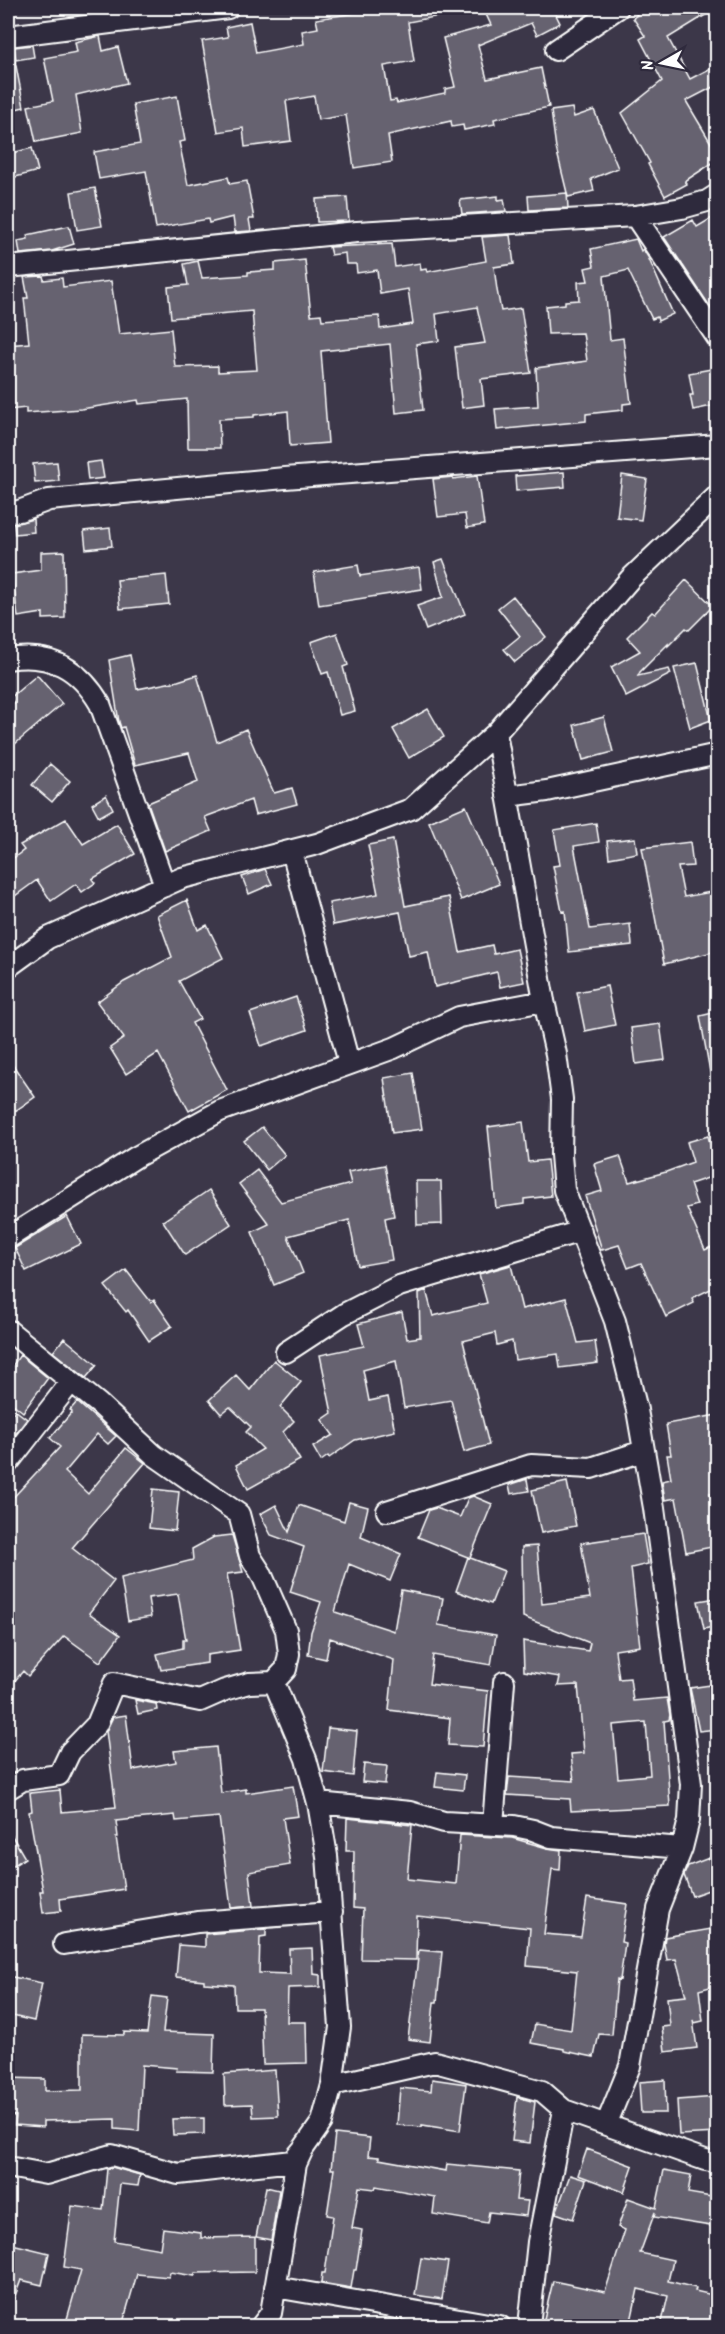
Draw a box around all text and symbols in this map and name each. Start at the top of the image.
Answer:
north arrow [632,33,692,93]
text: N [636,58,662,72]

